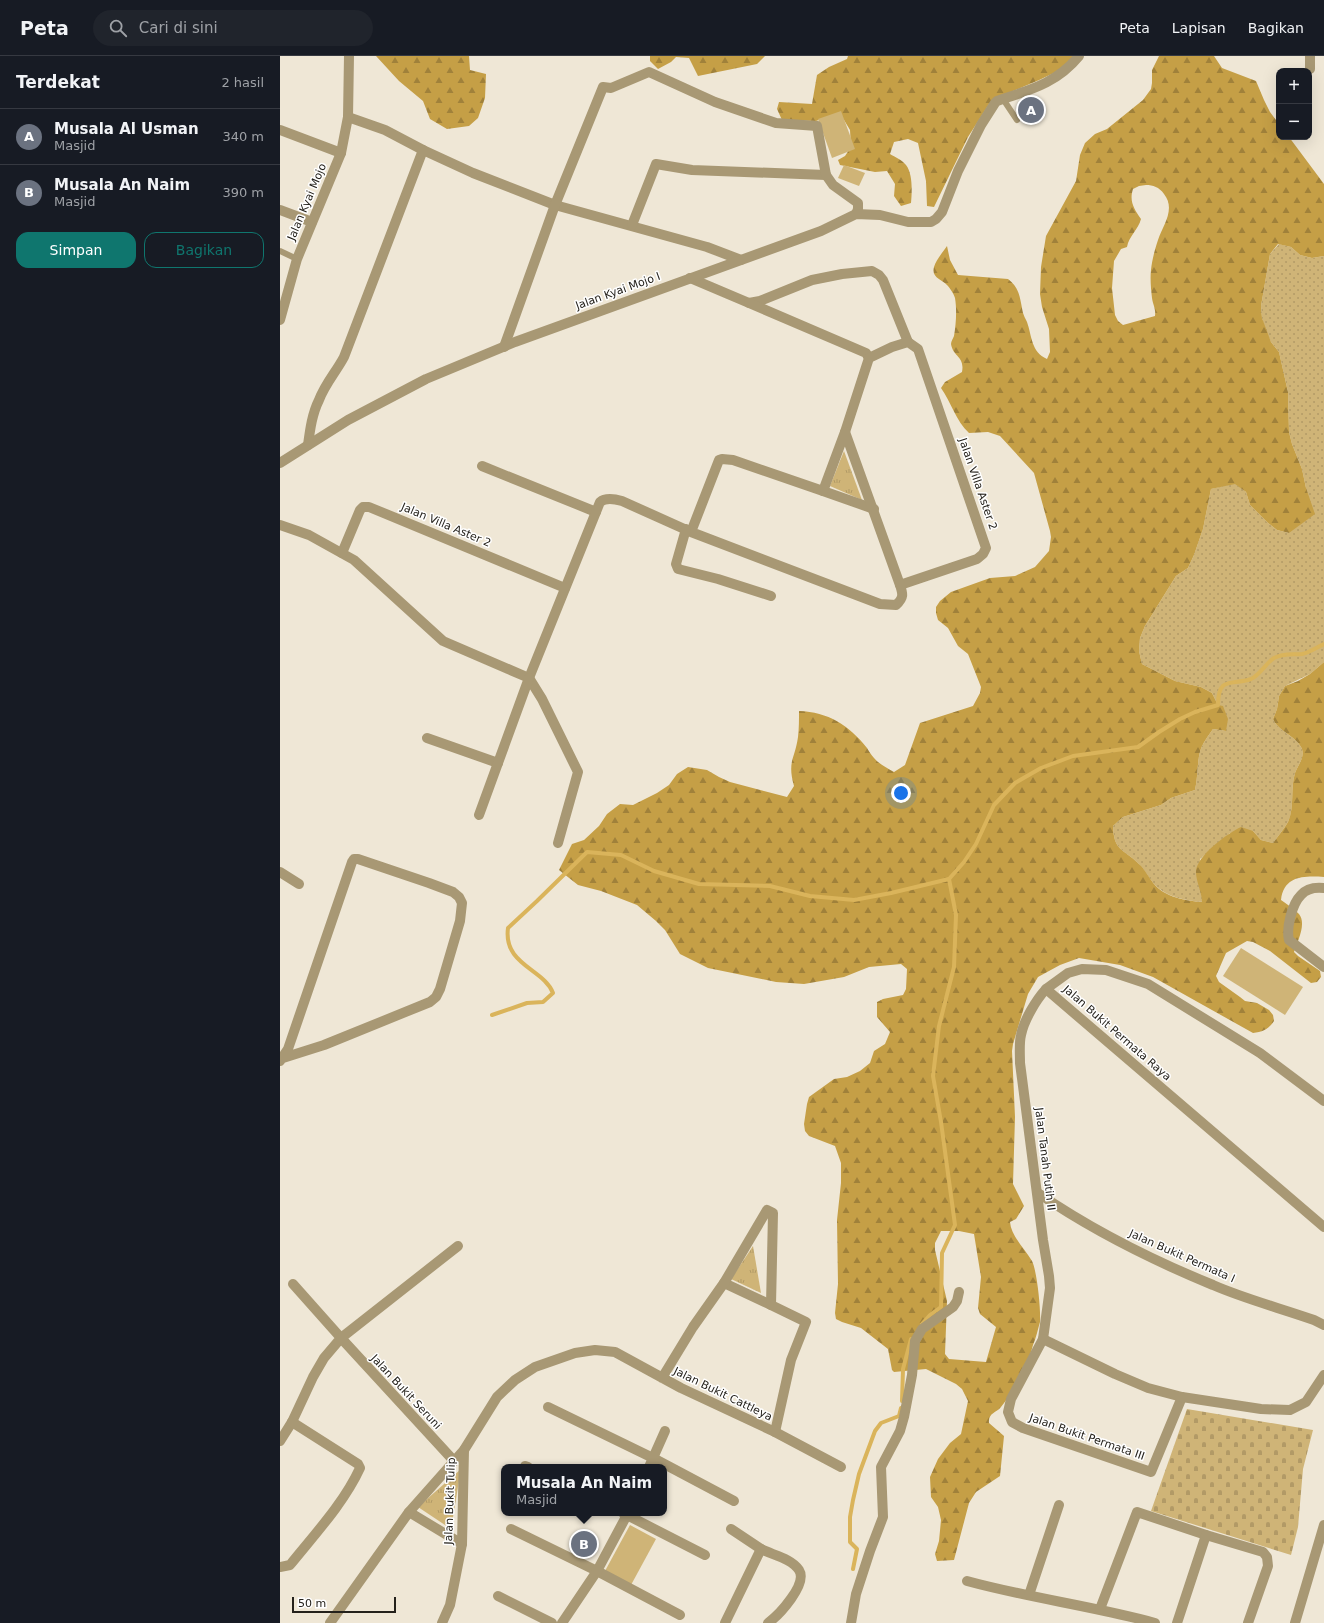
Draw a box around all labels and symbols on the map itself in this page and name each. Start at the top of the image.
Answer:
pin: A [1018,95,1044,125]
street label: Jalan Kyai Mojo [285,161,329,243]
street label: Jalan Kyai Mojo I [573,270,662,313]
street label: Jalan Villa Aster 2 [956,435,1000,532]
street label: Jalan Villa Aster 2 [398,500,493,550]
your location [891,783,911,803]
street label: Jalan Bukit Permata Raya [1060,982,1174,1083]
street label: Jalan Tanah Putih II [1032,1106,1058,1211]
street label: Jalan Bukit Permata I [1126,1226,1237,1285]
street label: Jalan Bukit Seruni [367,1351,444,1432]
street label: Jalan Bukit Cattleya [671,1364,774,1424]
street label: Jalan Bukit Permata III [1027,1411,1146,1463]
street label: Jalan Bukit Tulip [442,1457,458,1546]
pin: B [571,1529,597,1559]
scale bar [292,1595,396,1614]

